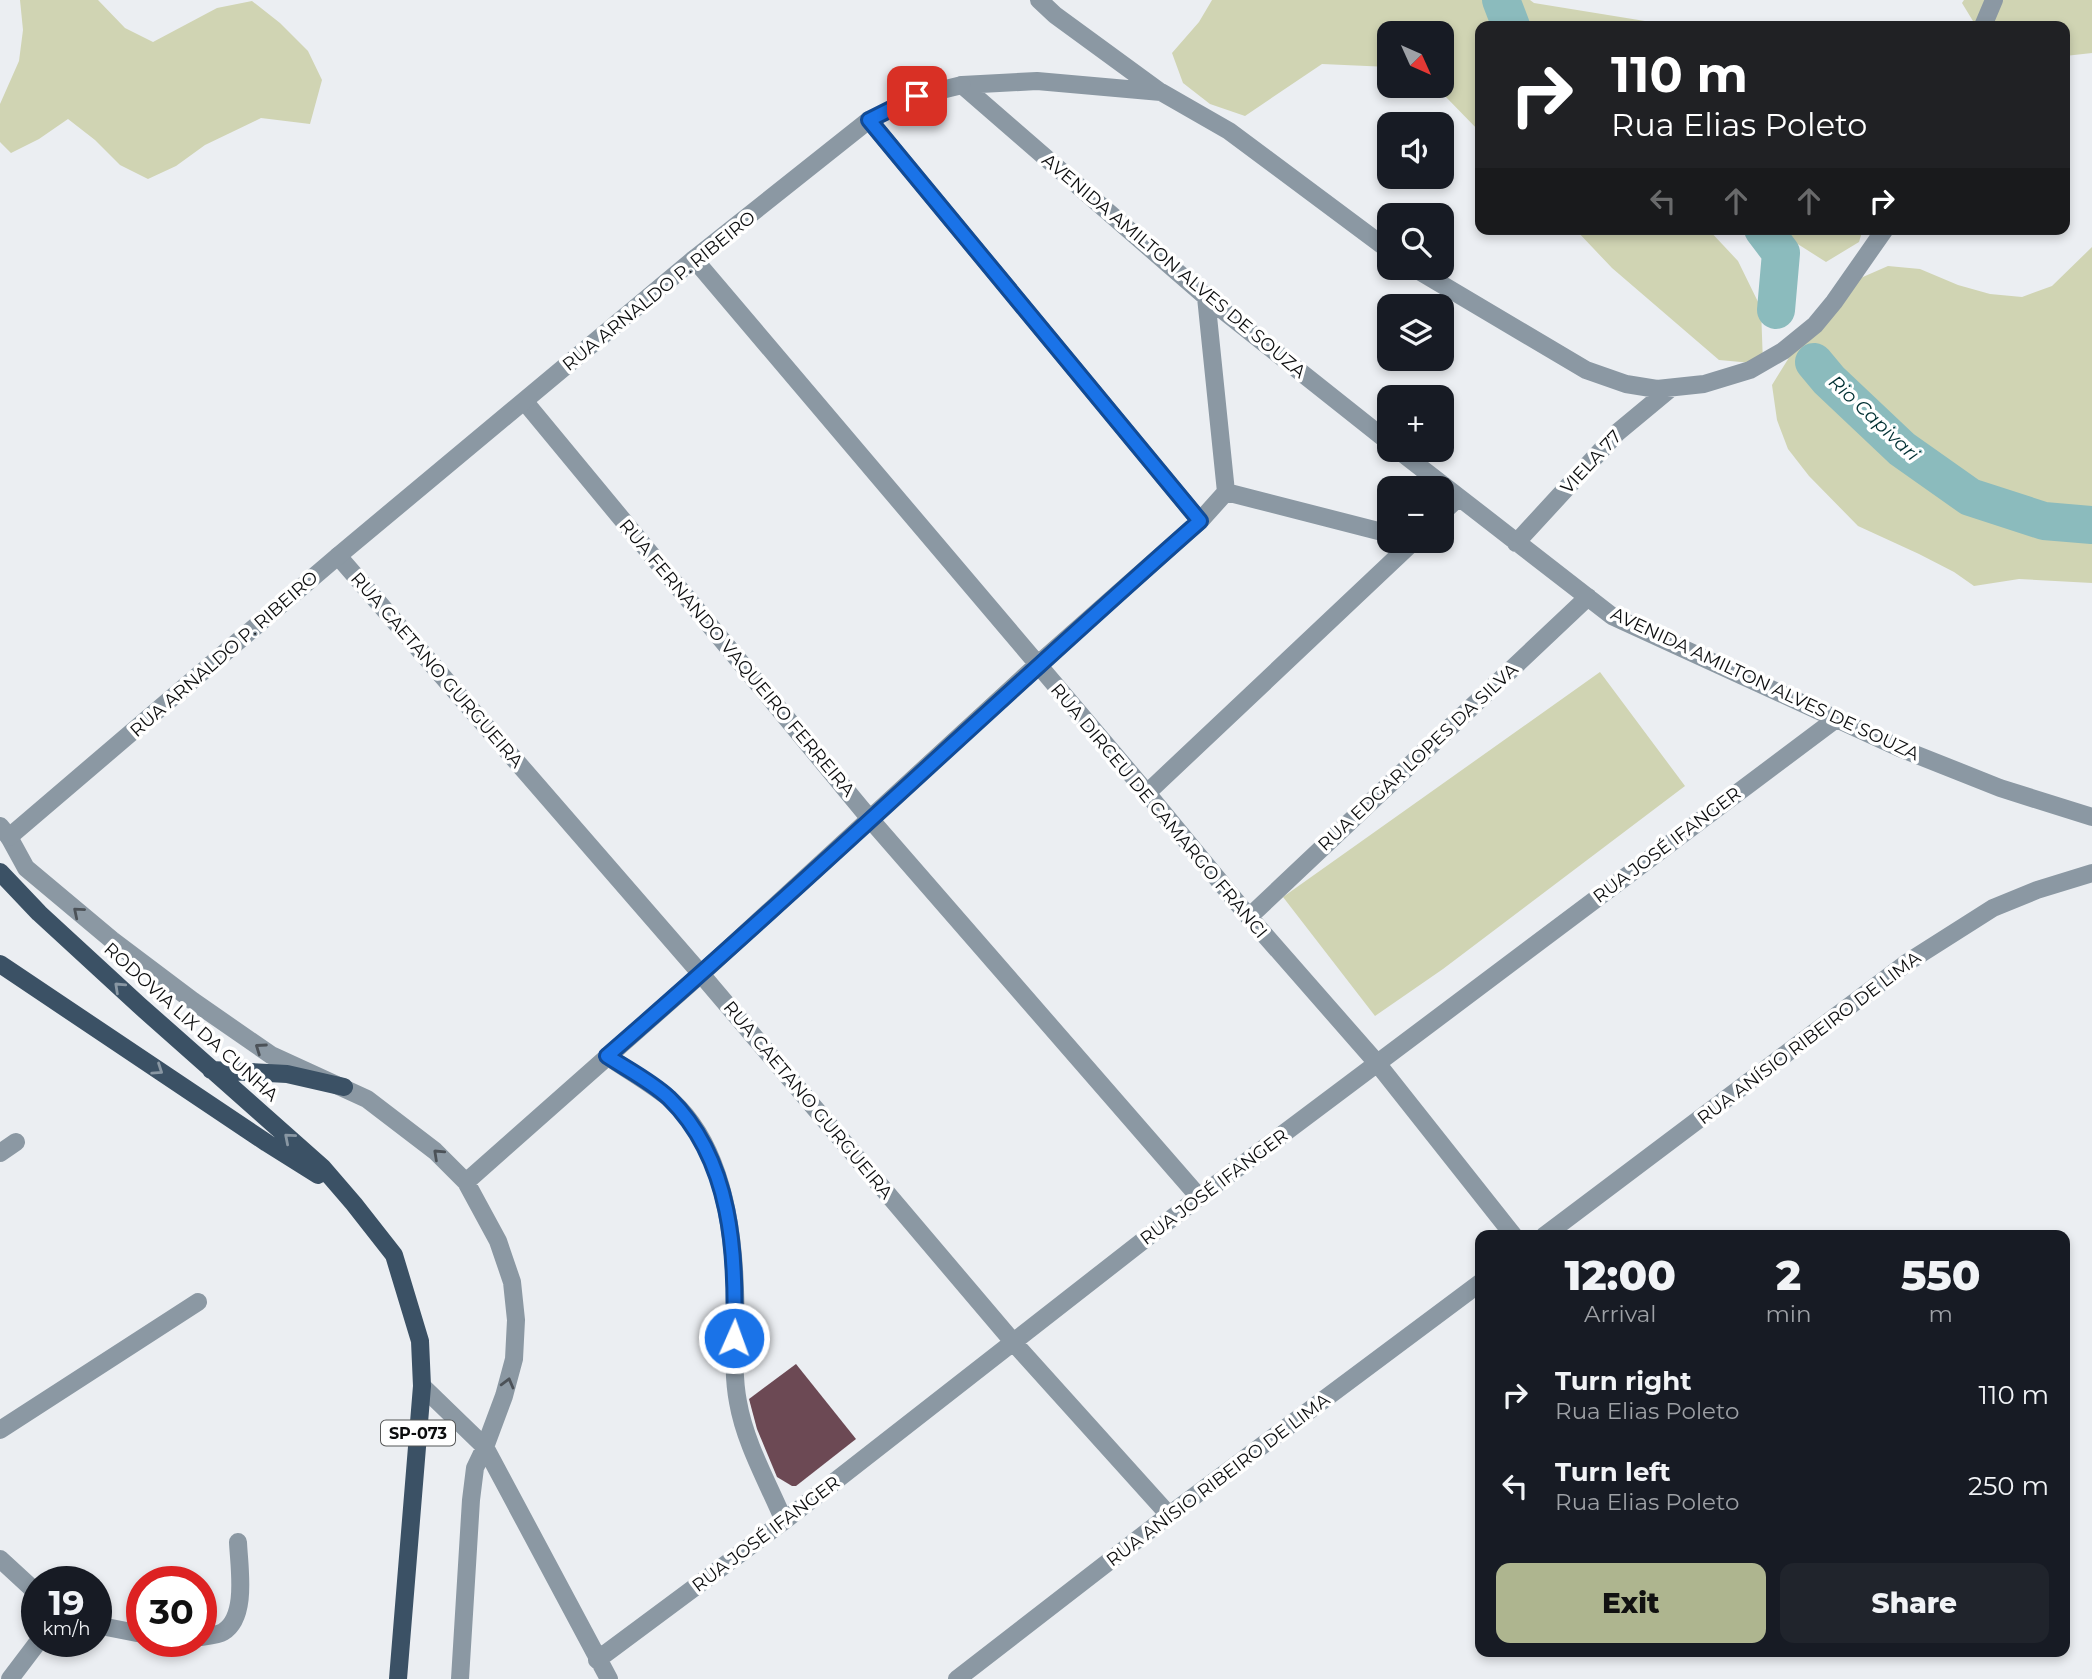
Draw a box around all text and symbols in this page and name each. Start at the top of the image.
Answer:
north arrow [1377,21,1454,98]
map controls [1377,21,1454,553]
text: 110 m [1611,45,1748,104]
icon: right [1496,49,1587,140]
pin [887,66,947,126]
icon: arrive [898,77,936,115]
text: Rua Elias Poleto [1611,105,1867,144]
button: sound [1377,112,1454,189]
street label: AVENIDA AMILTON ALVES DE SOUZA [1038,149,1310,383]
icon: left [1644,182,1682,220]
icon: ahead [1717,182,1755,220]
icon: ahead [1790,182,1828,220]
icon: right [1863,182,1901,220]
button: search [1377,203,1454,280]
street label: RUA ARNALDO P. RIBEIRO [558,206,760,376]
button: layers [1377,294,1454,371]
water label: Rio Capivari [1824,370,1925,466]
button: + [1377,385,1454,462]
street label: VIELA 77 [1556,426,1626,498]
button: − [1377,476,1454,553]
street label: RUA FERNANDO VAQUEIRO FERREIRA [614,515,860,801]
street label: RUA ARNALDO P. RIBEIRO [125,566,323,742]
street label: RUA CAETANO GURGUEIRA [346,568,528,772]
street label: AVENIDA AMILTON ALVES DE SOUZA [1607,603,1923,765]
street label: RUA EDGAR LOPES DA SILVA [1313,658,1523,856]
street label: RUA DIRCEU DE CAMARGO FRANCI [1046,679,1272,943]
street label: RUA JOSÉ IFANGER [1589,782,1745,908]
one-way arrow [73,908,86,920]
street label: RODOVIA LIX DA CUNHA [99,938,283,1106]
street label: RUA ANÍSIO RIBEIRO DE LIMA [1693,947,1925,1129]
one-way arrow [114,982,127,995]
street label: RUA CAETANO GURGUEIRA [719,996,897,1204]
one-way arrow [255,1044,268,1056]
one-way arrow [150,1062,163,1074]
street label: RUA JOSÉ IFANGER [1136,1124,1292,1250]
one-way arrow [284,1134,297,1146]
one-way arrow [433,1150,446,1163]
text: 12:00 [1564,1249,1676,1301]
text: 2 [1776,1249,1801,1301]
text: 550 [1901,1249,1981,1301]
text: Arrival [1584,1300,1657,1328]
text: min [1765,1300,1812,1328]
text: m [1929,1300,1953,1328]
position arrow [697,1301,771,1375]
text: Turn right [1555,1365,1691,1397]
icon: right [1496,1376,1534,1414]
one-way arrow [500,1377,514,1389]
text: 110 m [1979,1379,2049,1411]
street label: RUA ANÍSIO RIBEIRO DE LIMA [1102,1389,1334,1571]
text: Rua Elias Poleto [1555,1397,1739,1425]
road number: SP-073 [381,1420,455,1446]
text: Turn left [1555,1456,1671,1488]
icon: left [1496,1467,1534,1505]
text: 250 m [1968,1470,2049,1502]
street label: RUA JOSÉ IFANGER [688,1471,844,1597]
text: Rua Elias Poleto [1555,1488,1739,1516]
button: Exit [1496,1563,1766,1643]
button: Share [1780,1563,2049,1643]
speed limit sign: 30 [126,1566,217,1657]
text: 19 [48,1581,85,1624]
text: km/h [42,1618,91,1640]

